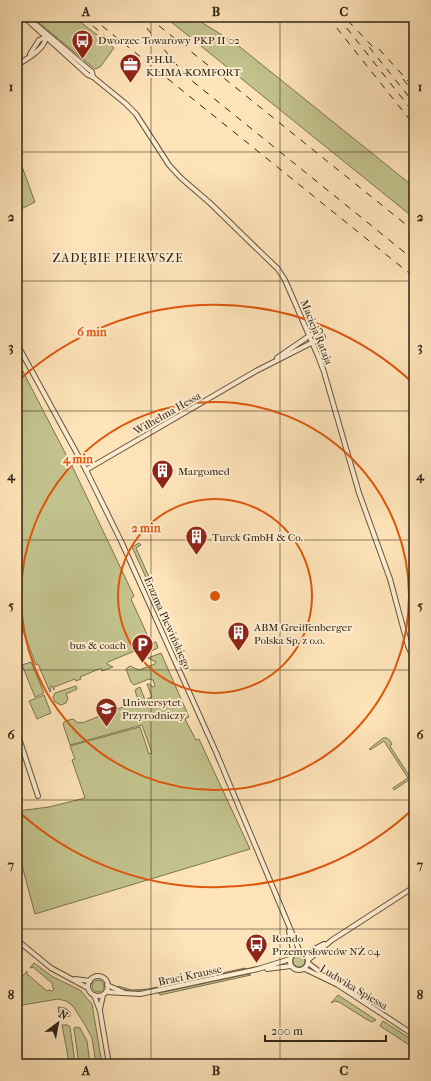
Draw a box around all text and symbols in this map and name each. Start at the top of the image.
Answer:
text: A [81,4,91,19]
text: B [212,4,221,19]
text: C [340,4,349,19]
bus stop icon: Dworzec Towarowy PKP II 02 [70,27,96,60]
place label: Dworzec Towarowy PKP II 02 [98,34,240,47]
office icon: P.H.U. KLIMA-KOMFORT [117,52,143,85]
place label: P.H.U. KLIMA-KOMFORT [146,53,241,79]
text: 1 [9,79,14,94]
text: 1 [418,79,423,94]
text: 2 [8,209,15,224]
text: 2 [417,209,424,224]
district label: ZADĘBIE PIERWSZE [52,251,184,265]
street label: Macieja Rataja [298,298,336,367]
text: 6 min [77,325,108,339]
text: 3 [8,339,14,355]
text: 3 [417,339,423,355]
street label: Wilhelma Hessa [130,388,204,438]
text: 4 min [62,452,94,467]
building icon: Margomed [150,458,176,491]
place label: Margomed [178,465,231,478]
text: 4 [6,468,16,484]
text: 4 [415,468,425,484]
text: 2 min [131,521,162,535]
building icon: Turck GmbH & Co. [184,524,210,557]
place label: Turck GmbH & Co. [212,531,303,544]
street label: Erazma Plewińskiego [141,575,194,672]
centre of rings [208,589,222,603]
text: 5 [8,598,14,613]
text: 5 [417,598,423,613]
building icon: ABM Greiffenberger Polska Sp. z o.o. [226,620,252,653]
place label: ABM Greiffenberger Polska Sp. z o.o. [253,621,352,647]
parking icon: bus & coach [129,632,155,665]
place label: bus & coach [69,639,127,652]
school or university icon: Uniwersytet Przyrodniczy [93,695,119,728]
place label: Uniwersytet Przyrodniczy [122,696,186,722]
text: 6 [7,727,15,742]
text: 6 [416,727,424,742]
text: 7 [7,857,15,872]
text: 7 [416,857,424,872]
bus stop icon: Rondo Przemysłowców NŻ 04 [244,931,270,964]
place label: Rondo Przemysłowców NŻ 04 [272,932,380,958]
street label: Braci Krausse [157,962,224,989]
street label: Ludwika Spiessa [318,962,391,1013]
text: 8 [8,987,15,1002]
text: 8 [417,987,424,1002]
north arrow [38,1003,78,1043]
text: N [56,1007,71,1023]
scale bar [265,1017,386,1043]
text: 200 m [271,1024,303,1038]
text: A [81,1063,91,1078]
text: B [212,1063,221,1078]
text: C [340,1063,349,1078]

